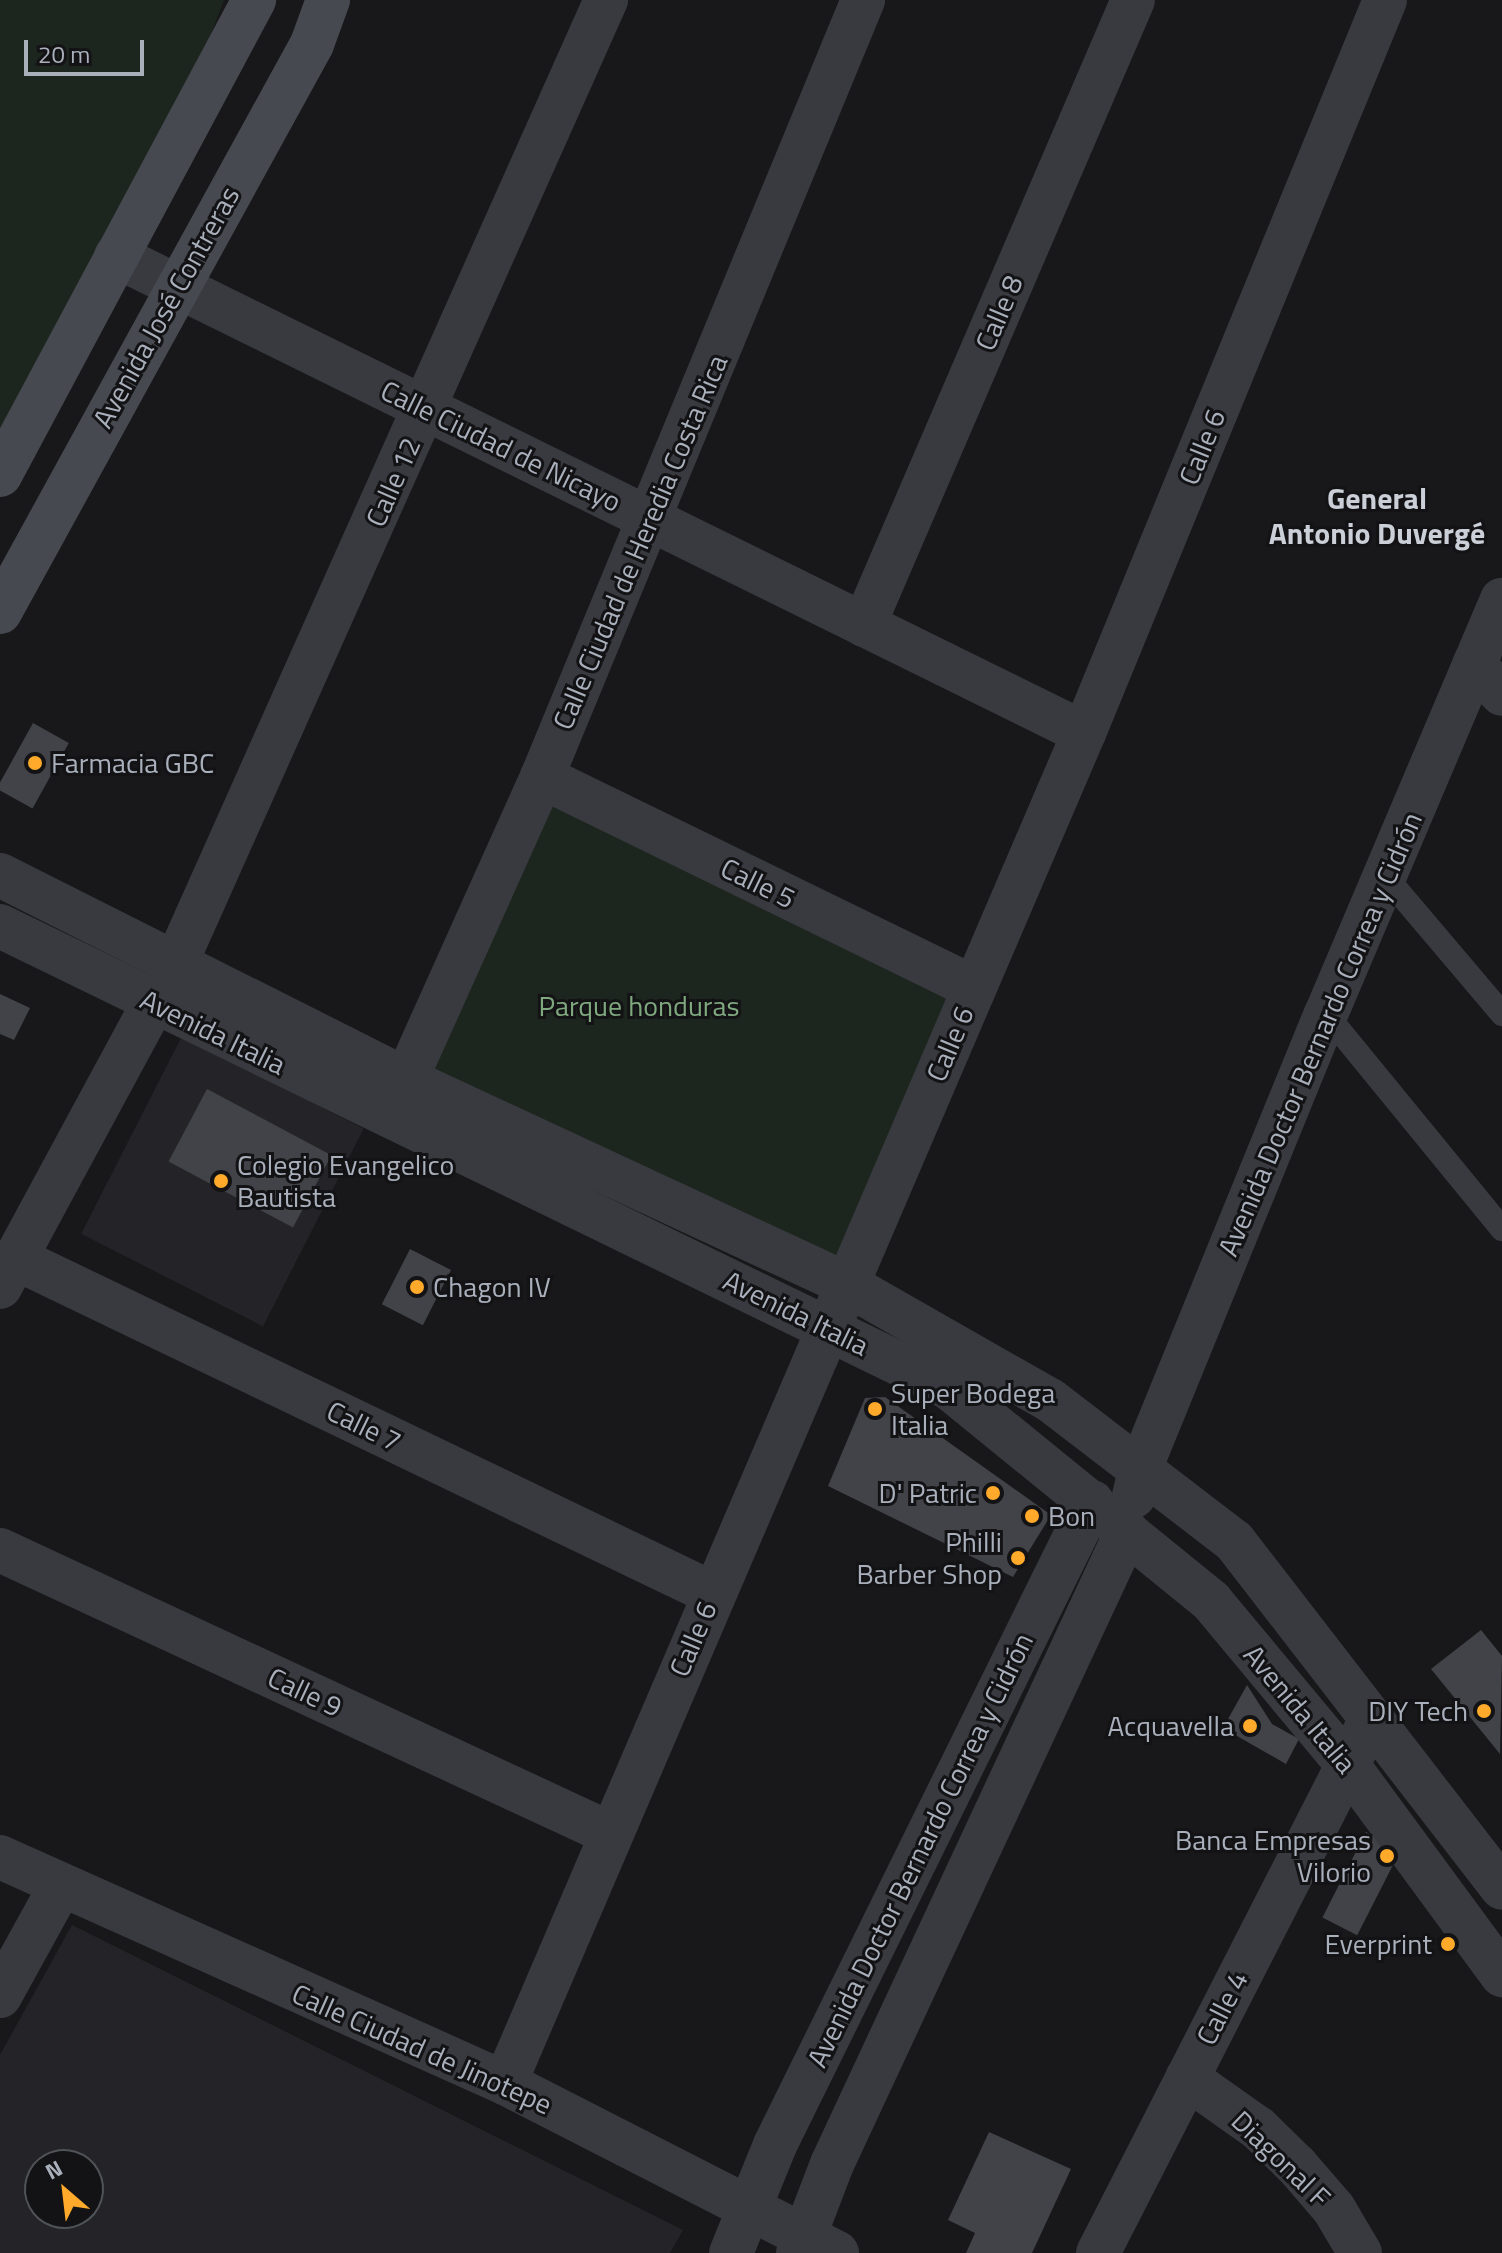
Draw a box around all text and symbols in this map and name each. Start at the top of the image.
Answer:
scale bar [28,24,148,74]
text: 20 m [38,36,90,72]
street label: Avenida José Contreras [86,181,246,433]
street label: Calle 8 [968,270,1030,356]
street label: Calle Ciudad de Heredia Costa Rica [546,350,734,734]
street label: Calle Ciudad de Nicayo [376,373,626,519]
street label: Calle 6 [1172,404,1232,490]
street label: Calle 12 [359,432,427,532]
district label: General Antonio Duvergé [1269,480,1485,550]
place label: Farmacia GBC [51,746,214,780]
marker: Farmacia GBC [26,754,44,772]
street label: Avenida Doctor Bernardo Correa y Cidrón [1211,807,1429,1261]
street label: Calle 5 [716,851,800,915]
street label: Avenida Italia [135,982,291,1082]
park label: Parque honduras [539,989,739,1023]
street label: Calle 6 [919,1001,981,1087]
place label: Colegio Evangelico Bautista [237,1148,454,1214]
marker: Colegio Evangelico Bautista [212,1172,230,1190]
street label: Avenida Italia [718,1263,874,1363]
place label: Chagon IV [433,1270,551,1304]
marker: Chagon IV [408,1278,426,1296]
place label: Super Bodega Italia [891,1376,1055,1442]
street label: Calle 7 [322,1394,406,1458]
marker: Super Bodega Italia [866,1400,884,1418]
place label: D' Patric [879,1476,977,1510]
marker: D' Patric [984,1484,1002,1502]
place label: Bon [1048,1499,1095,1533]
marker: Bon [1023,1507,1041,1525]
place label: Philli Barber Shop [857,1525,1002,1591]
marker: Philli Barber Shop [1009,1549,1027,1567]
street label: Calle 6 [662,1596,724,1682]
street label: Avenida Doctor Bernardo Correa y Cidrón [800,1628,1040,2072]
street label: Avenida Italia [1237,1638,1363,1780]
street label: Calle 9 [262,1660,348,1724]
place label: DIY Tech [1368,1694,1468,1728]
marker: DIY Tech [1475,1702,1493,1720]
place label: Acquavella [1108,1709,1234,1743]
marker: Acquavella [1241,1717,1259,1735]
place label: Banca Empresas Vilorio [1175,1823,1371,1889]
marker: Banca Empresas Vilorio [1378,1847,1396,1865]
place label: Everprint [1324,1927,1432,1961]
marker: Everprint [1439,1935,1457,1953]
street label: Calle 4 [1189,1966,1255,2050]
street label: Calle Ciudad de Jinotepe [287,1977,557,2121]
street label: Diagonal F [1225,2104,1337,2214]
north arrow [24,2149,104,2229]
text: N [39,2151,68,2188]

